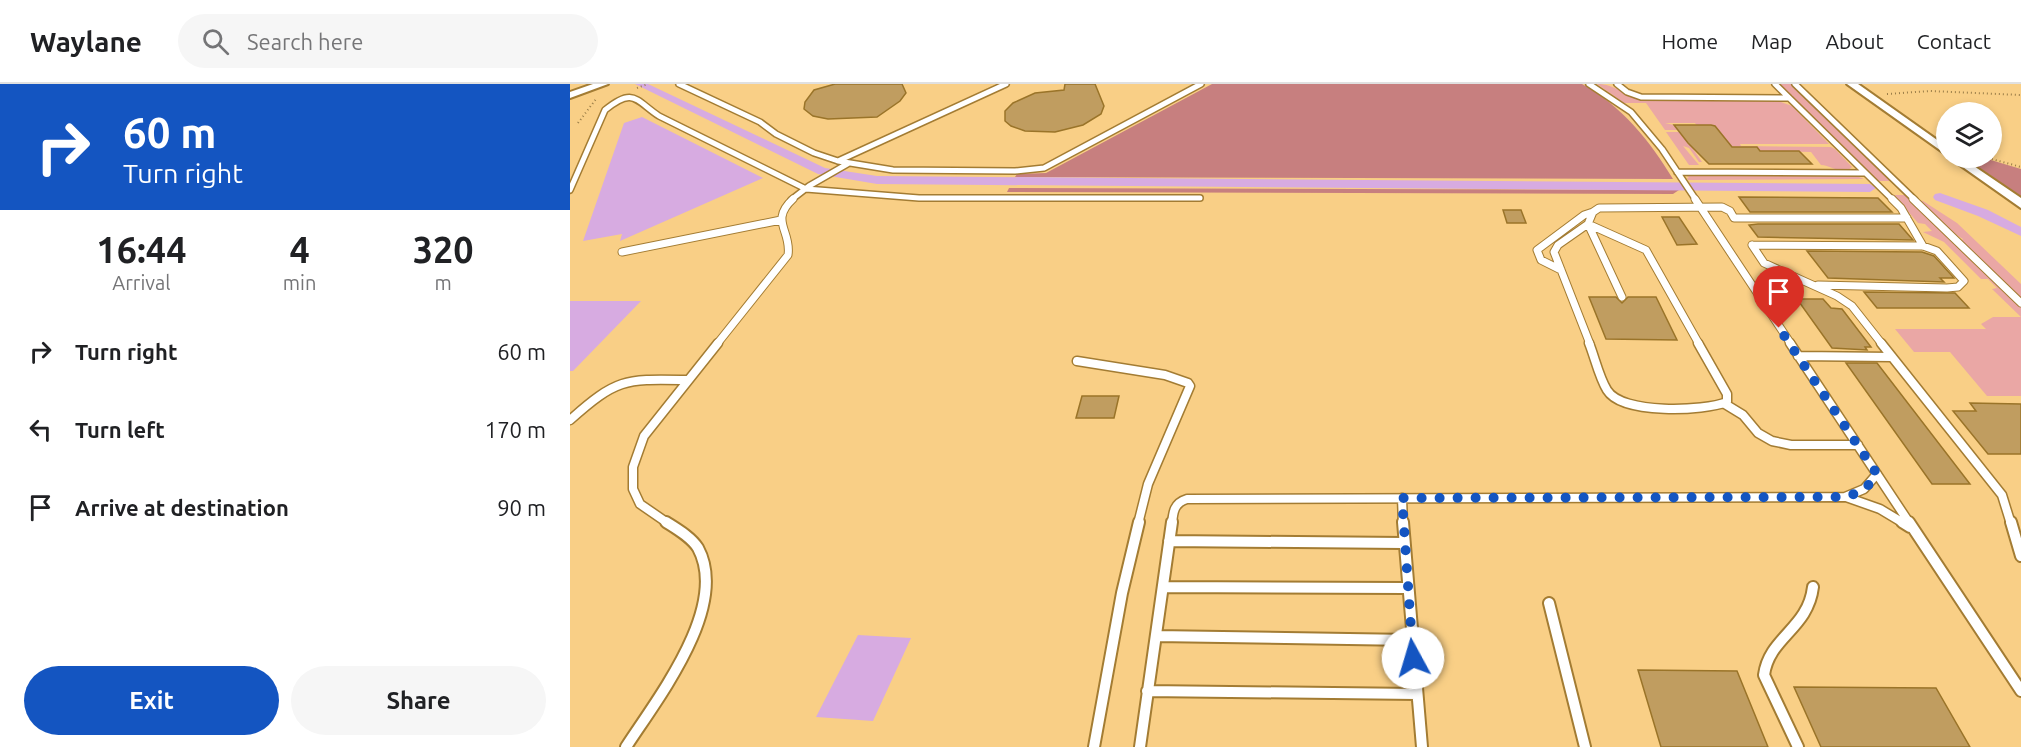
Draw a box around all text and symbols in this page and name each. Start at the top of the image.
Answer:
search box [178,14,598,68]
icon: search [199,25,232,58]
text: Waylane [30,26,142,57]
text: Search here [247,29,363,54]
text: Home [1661,29,1718,53]
text: Map [1751,29,1792,53]
text: About [1825,29,1884,53]
text: Contact [1917,29,1991,53]
map controls [1936,102,2002,168]
button: layers [1936,102,2002,168]
icon: right [24,108,102,186]
text: 60 m [123,109,217,156]
text: Turn right [123,158,243,188]
text: 16:44 [96,229,186,270]
text: 4 [289,229,310,270]
text: 320 [413,229,474,270]
pin [1753,266,1804,328]
text: Arrival [112,271,171,294]
text: min [283,271,316,294]
text: m [435,271,452,294]
icon: arrive [1762,275,1795,308]
icon: right [24,335,57,368]
text: Turn right [75,339,177,364]
text: 60 m [497,339,546,364]
icon: left [24,413,57,446]
text: Turn left [75,417,165,442]
text: 170 m [485,417,546,442]
icon: arrive [24,491,57,524]
text: Arrive at destination [75,495,289,520]
text: 90 m [497,495,546,520]
position arrow [1381,626,1445,690]
button: Exit [24,666,279,735]
button: Share [291,666,546,735]

